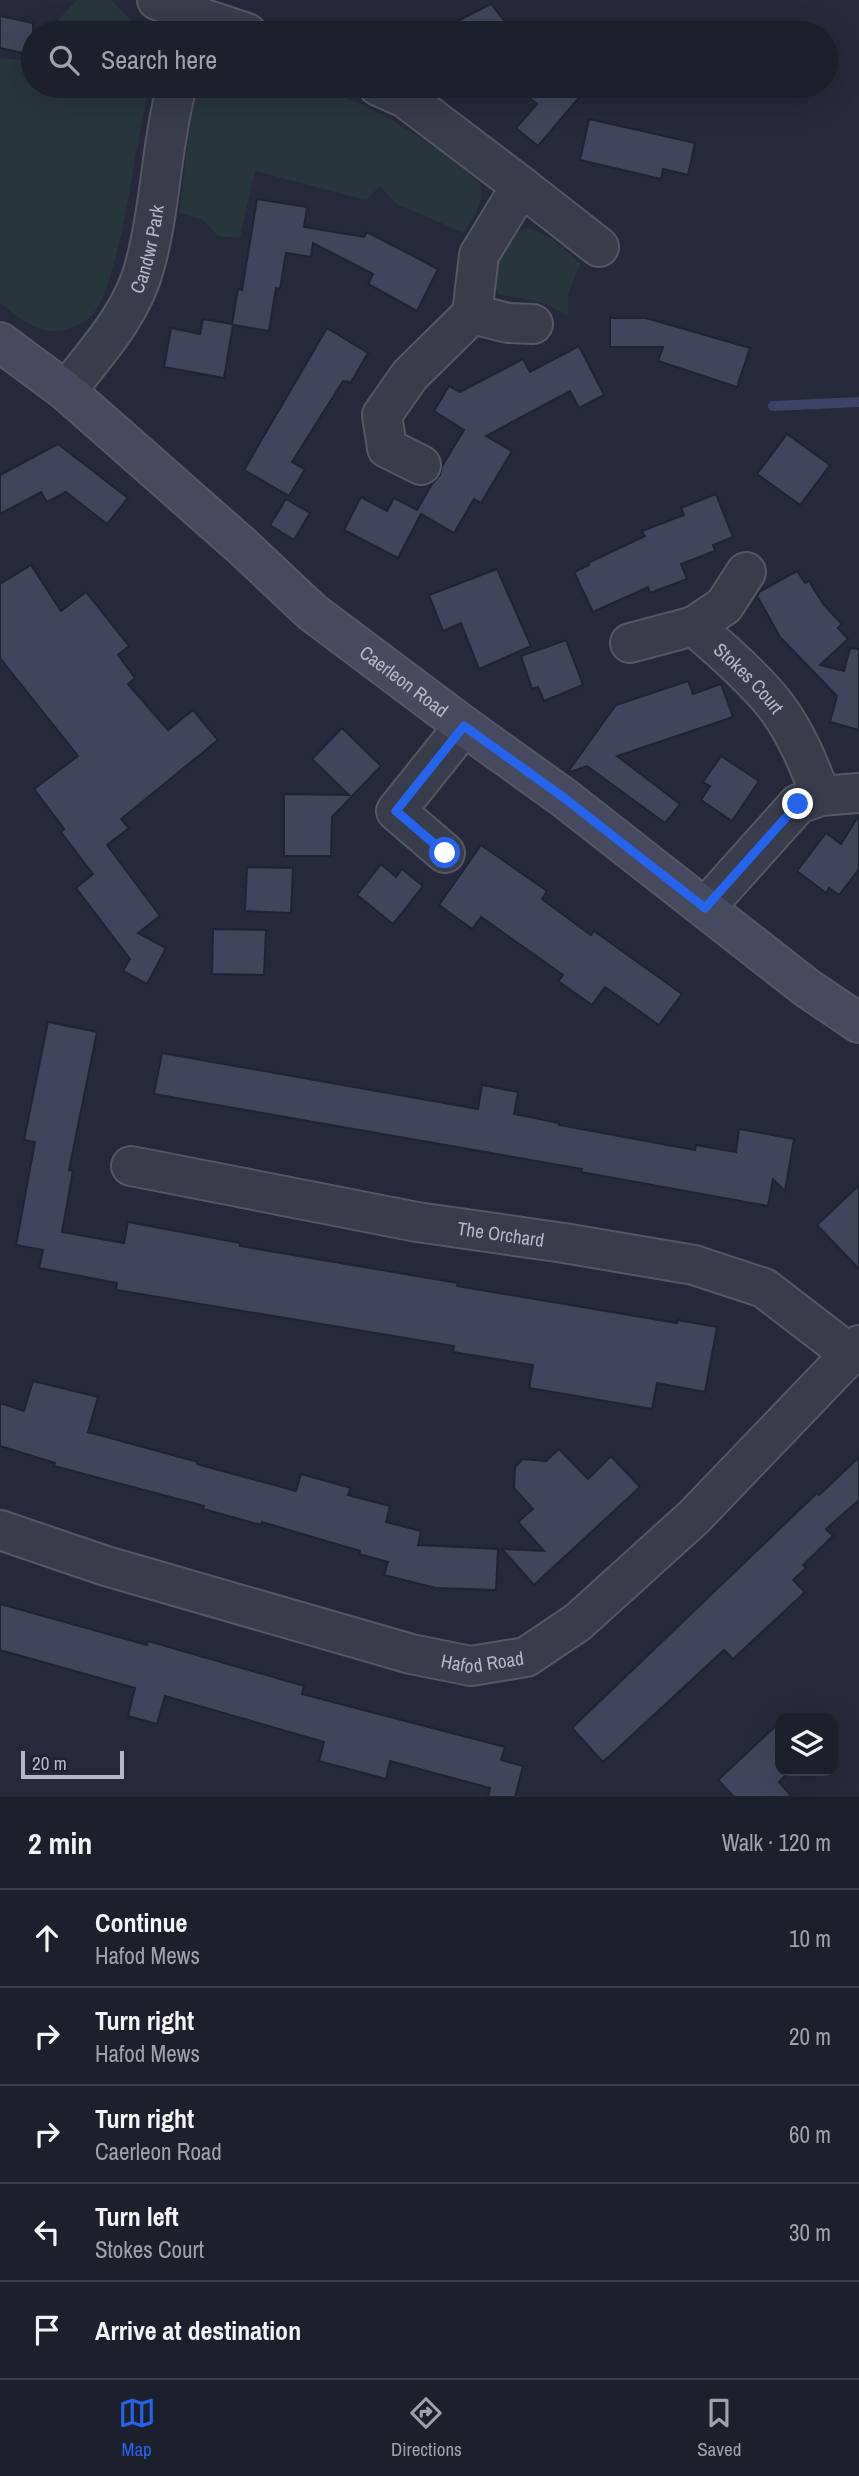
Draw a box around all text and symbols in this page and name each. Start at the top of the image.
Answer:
search box [21,21,838,98]
icon: search [45,41,83,79]
text: Search here [101,42,217,77]
street label: Candwr Park [123,203,170,297]
street label: Stokes Court [708,637,790,719]
street label: Caerleon Road [354,639,454,723]
route end [782,788,813,819]
route start [429,837,460,868]
street label: The Orchard [456,1215,546,1253]
street label: Hafod Road [439,1645,525,1679]
map controls [775,1713,838,1776]
button: layers [775,1713,838,1776]
scale bar [21,1748,124,1780]
text: 20 m [32,1750,67,1776]
text: 2 min [28,1823,92,1863]
text: Walk · 120 m [722,1827,831,1858]
text: Continue [95,1905,187,1940]
icon: ahead [28,1919,66,1957]
text: 10 m [789,1923,831,1954]
text: Hafod Mews [95,1940,200,1971]
text: Turn right [95,2003,194,2038]
icon: right [28,2017,66,2055]
text: 20 m [789,2021,831,2052]
text: Hafod Mews [95,2038,200,2069]
text: Turn right [95,2101,194,2136]
icon: right [28,2115,66,2153]
text: 60 m [789,2119,831,2150]
text: Caerleon Road [95,2136,222,2167]
text: Turn left [95,2199,179,2234]
icon: left [28,2213,66,2251]
text: 30 m [789,2217,831,2248]
text: Stokes Court [95,2234,204,2265]
icon: arrive [28,2311,66,2349]
text: Arrive at destination [95,2313,301,2348]
tab: Map [118,2394,156,2462]
tab: Directions [391,2394,462,2462]
tab: Saved [697,2394,741,2462]

